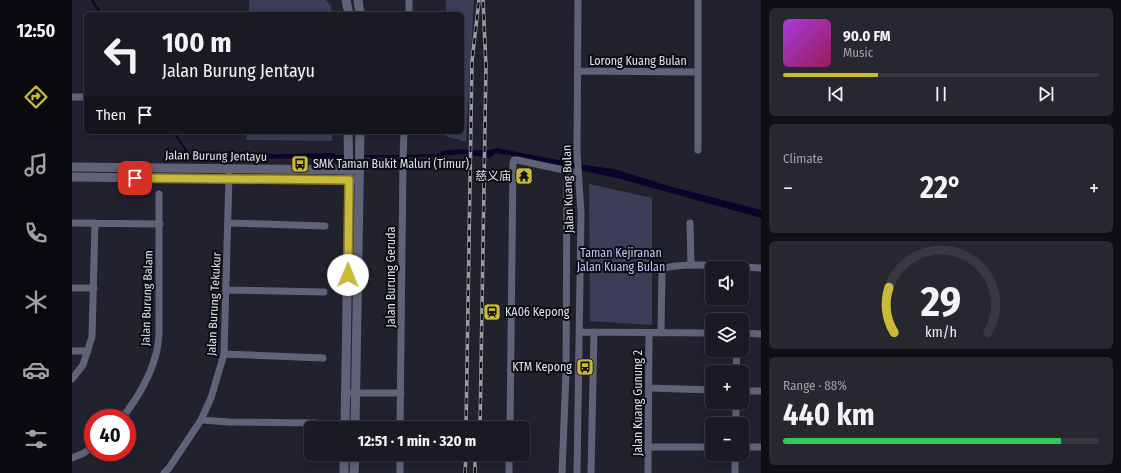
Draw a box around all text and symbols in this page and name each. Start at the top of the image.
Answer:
text: 12:50 [17,20,55,42]
text: 100 m [162,26,232,59]
text: 90.0 FM [843,27,891,45]
icon: left [96,28,148,80]
text: Music [843,45,873,60]
street label: Lorong Kuang Bulan [589,54,687,68]
text: Jalan Burung Jentayu [162,60,315,82]
icon: directions [22,83,50,111]
icon: previous [825,83,847,105]
icon: pause [930,83,952,105]
icon: next [1035,83,1057,105]
icon: arrive [134,104,156,126]
text: Then [96,106,126,124]
street label: Jalan Kuang Bulan [559,145,577,233]
street label: Jalan Burung Jentayu [165,148,267,164]
icon: music [22,151,50,179]
text: Climate [783,151,823,166]
bus stop icon: SMK Taman Bukit Maluri (Timur) [290,154,310,174]
place label: SMK Taman Bukit Maluri (Timur) [313,157,469,171]
pin [118,161,152,195]
temple icon: 慈义庙 [514,166,534,186]
icon: arrive [124,167,146,189]
place label: 慈义庙 [475,169,511,183]
text: 22° [920,170,962,206]
text: − [783,175,793,202]
text: + [1089,175,1099,202]
icon: phone [22,219,50,247]
street label: Jalan Burung Geruda [384,226,398,327]
park label: Taman Kejiranan Jalan Kuang Bulan [577,246,665,274]
street label: Jalan Burung Balam [138,250,156,346]
street label: Jalan Burung Tekukur [204,251,224,356]
position arrow [327,254,369,296]
map controls [705,261,749,461]
button: sound [705,261,749,305]
text: 29 [920,276,961,326]
icon: climate [22,288,50,316]
station icon: KA06 Kepong [482,302,502,322]
place label: KA06 Kepong [505,305,570,319]
button: layers [705,313,749,357]
text: km/h [925,323,957,340]
street label: Jalan Kuang Gunung 2 [631,350,645,456]
icon: car [22,356,50,384]
bus stop icon: KTM Kepong [575,357,595,377]
place label: KTM Kepong [512,360,572,374]
button: + [705,365,749,409]
text: Range · 88% [783,378,847,393]
text: 440 km [783,397,875,433]
speed limit sign: 40 [84,409,136,461]
button: − [705,417,749,461]
icon: filters [22,425,50,453]
text: 12:51 · 1 min · 320 m [358,432,476,450]

